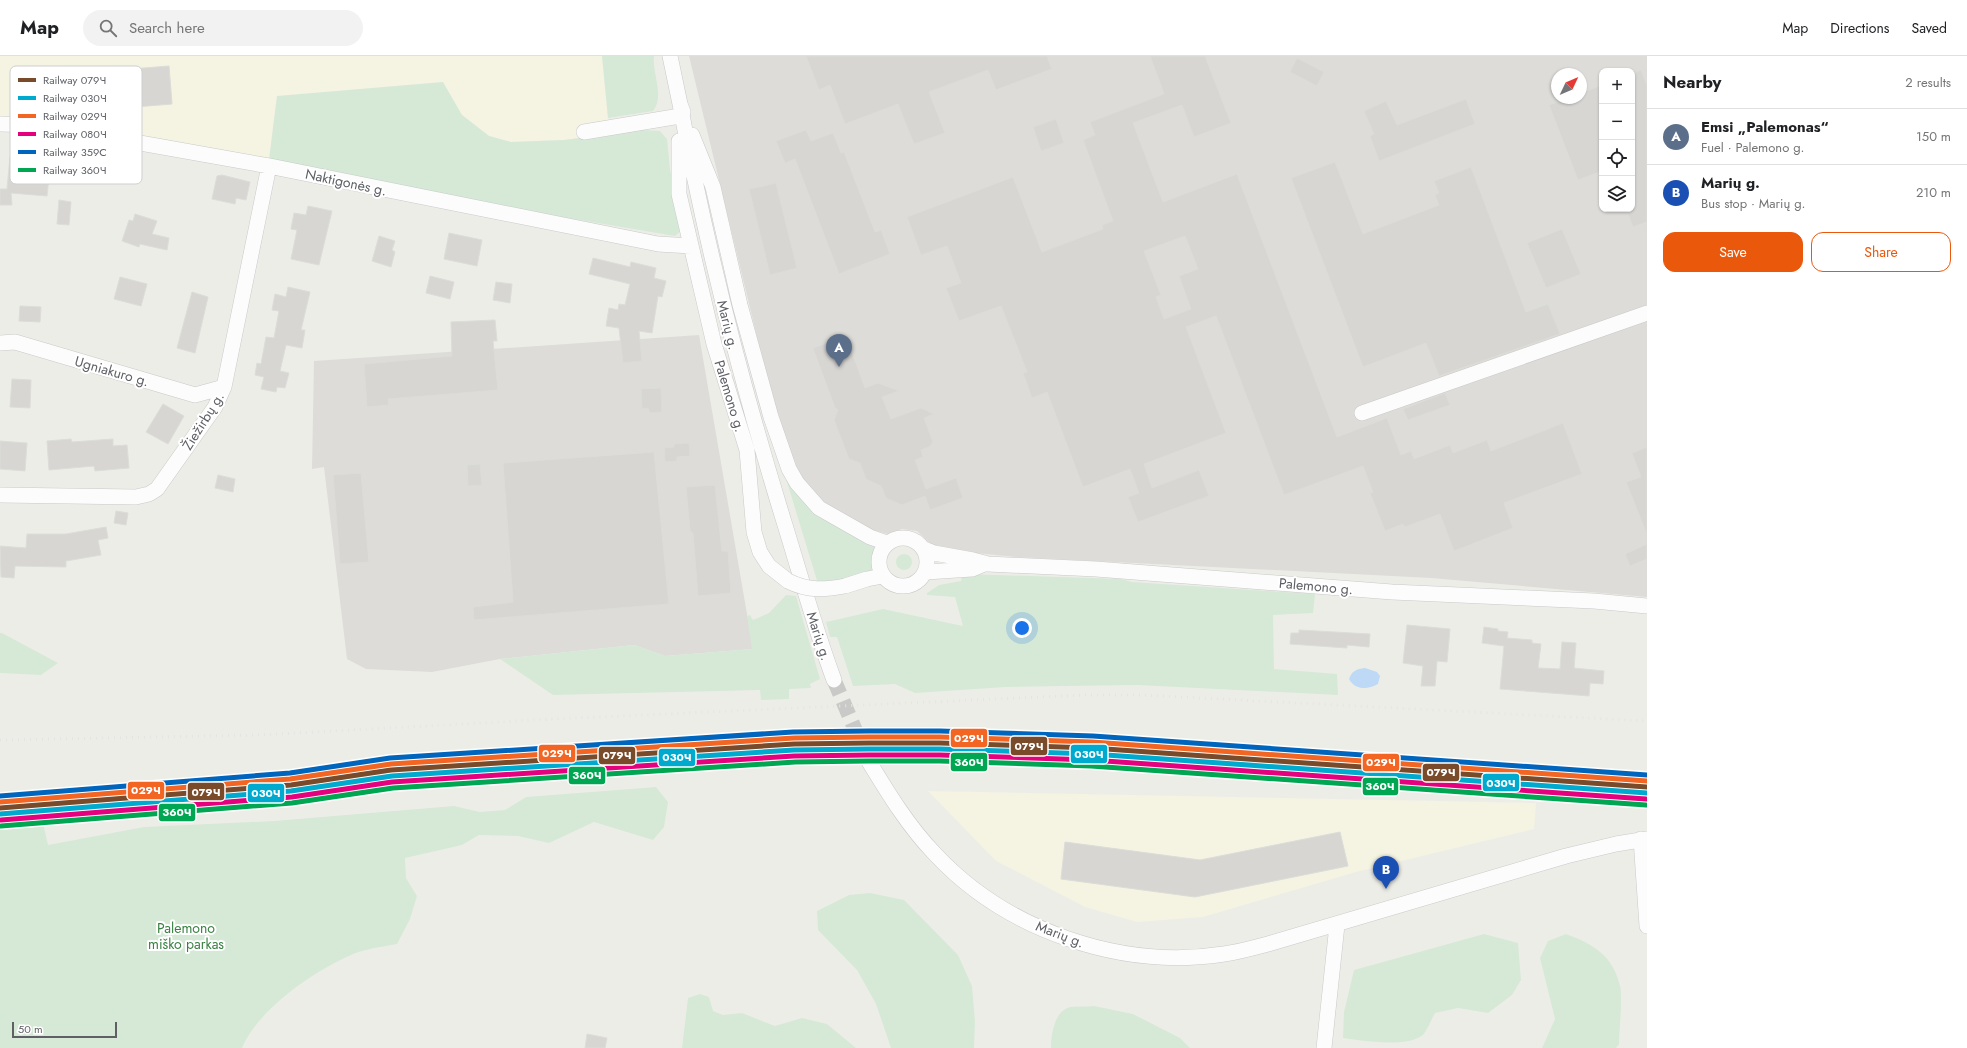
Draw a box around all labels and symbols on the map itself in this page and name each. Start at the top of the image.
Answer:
legend [10,66,142,184]
north arrow [1551,68,1587,104]
text: Railway 079Ч [43,72,106,88]
text: Railway 030Ч [43,90,107,106]
text: Railway 029Ч [43,108,107,124]
text: Railway 080Ч [43,126,107,142]
text: Railway 359С [43,144,107,160]
text: Railway 360Ч [43,162,106,178]
street label: Naktigonės g. [303,164,389,200]
street label: Marių g. [712,298,744,352]
pin: A [826,334,852,367]
street label: Ugniakuro g. [72,351,152,391]
street label: Palemono g. [710,358,750,434]
street label: Žiežirbų g. [177,388,229,454]
street label: Palemono g. [1278,573,1354,599]
street label: Marių g. [802,609,836,663]
your location [1012,618,1032,638]
line badge: 029Ч [950,728,988,748]
text: 029Ч [954,730,984,746]
line badge: 079Ч [1010,736,1048,756]
text: 079Ч [1014,738,1044,754]
line badge: 029Ч [538,744,576,763]
line badge: 030Ч [1070,744,1108,764]
text: 029Ч [542,745,572,761]
line badge: 079Ч [598,746,636,765]
text: 030Ч [1074,746,1104,762]
text: 079Ч [602,747,632,763]
line badge: 030Ч [658,748,696,767]
text: 030Ч [662,749,692,765]
line badge: 360Ч [950,752,988,772]
line badge: 029Ч [1362,753,1400,772]
text: 360Ч [954,754,984,770]
text: 029Ч [1366,754,1396,770]
line badge: 079Ч [1422,763,1460,782]
text: 079Ч [1426,764,1456,780]
line badge: 360Ч [568,766,606,785]
text: 360Ч [572,767,602,783]
line badge: 030Ч [1482,773,1520,792]
text: 030Ч [1486,775,1516,791]
line badge: 360Ч [1362,777,1399,796]
text: 360Ч [1365,778,1395,794]
line badge: 029Ч [127,781,165,800]
text: 029Ч [131,782,161,798]
line badge: 079Ч [187,782,225,801]
line badge: 030Ч [247,783,285,803]
text: 079Ч [191,784,221,800]
text: 030Ч [251,785,281,801]
line badge: 360Ч [158,803,196,822]
text: 360Ч [162,804,192,820]
pin: B [1373,856,1399,889]
street label: Marių g. [1033,916,1087,952]
park label: Palemono miško parkas [148,918,224,954]
scale bar [12,1020,117,1039]

